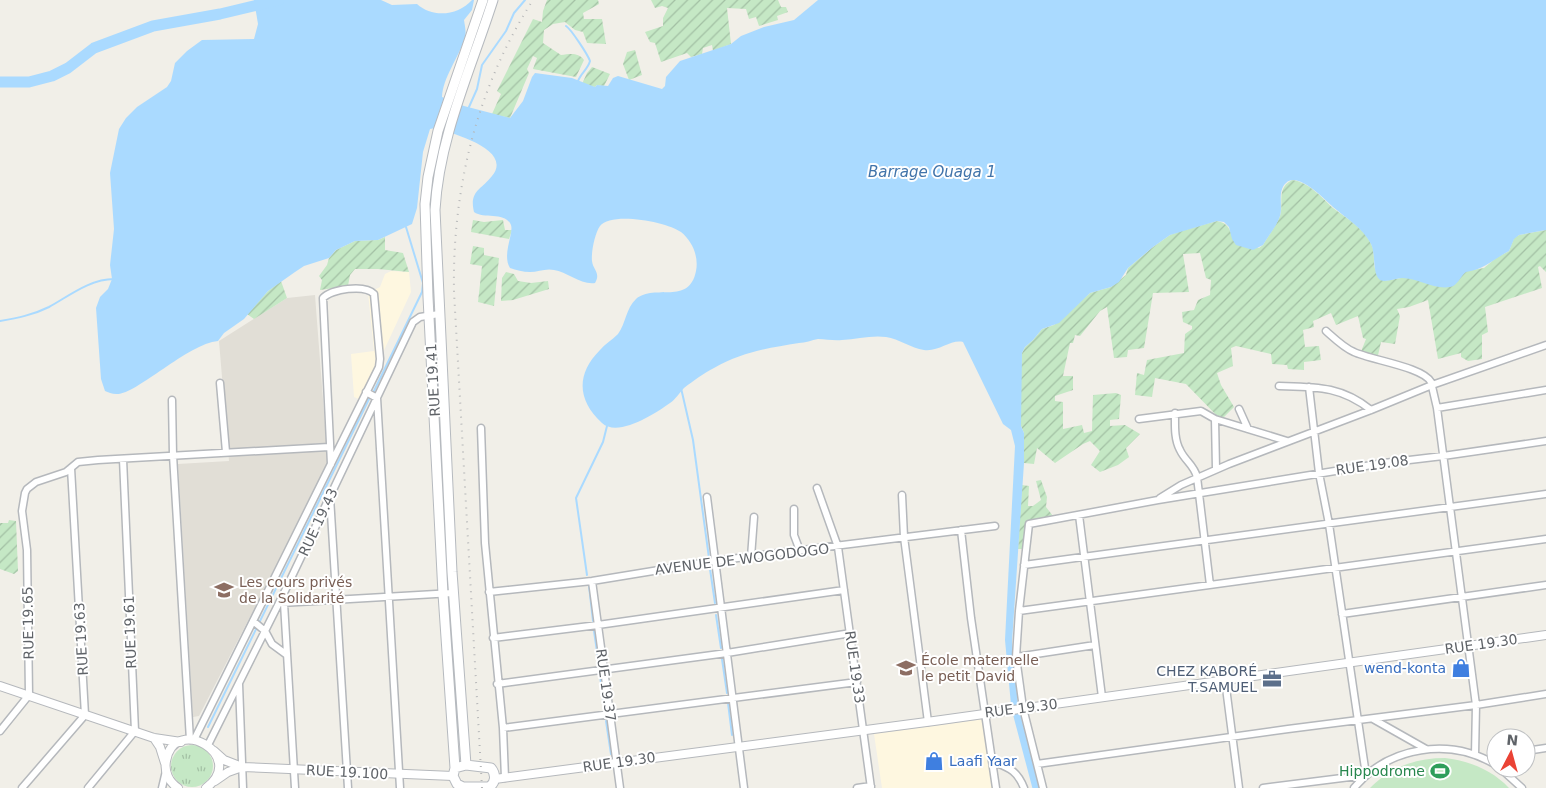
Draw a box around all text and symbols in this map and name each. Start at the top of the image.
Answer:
water label: Barrage Ouaga 1 [868,163,996,181]
street label: RUE 19.41 [423,343,443,417]
street label: RUE 19.08 [1335,452,1409,478]
street label: RUE 19.43 [295,485,341,559]
street label: AVENUE DE WOGODOGO [654,540,830,578]
place label: Les cours privés de la Solidarité [239,574,352,606]
school or university icon: Les cours privés de la Solidarité [213,579,235,601]
street label: RUE 19.65 [19,586,37,660]
street label: RUE 19.61 [121,595,139,669]
street label: RUE 19.63 [71,602,91,676]
street label: RUE 19.33 [842,630,868,704]
street label: RUE 19.30 [1444,631,1518,657]
street label: RUE 19.37 [593,648,619,722]
place label: École maternelle le petit David [921,652,1039,684]
school or university icon: École maternelle le petit David [895,657,917,679]
shop icon: wend-konta [1450,657,1472,679]
place label: wend-konta [1364,660,1446,676]
place label: CHEZ KABORÉ T.SAMUEL [1156,663,1257,695]
office icon: CHEZ KABORÉ T.SAMUEL [1261,668,1283,690]
street label: RUE 19.30 [984,696,1058,720]
north arrow [1486,728,1536,778]
text: N [1506,732,1519,749]
street label: RUE 19.30 [582,749,656,775]
shop icon: Laafi Yaar [923,750,945,772]
place label: Laafi Yaar [949,753,1017,769]
sports icon: Hippodrome [1429,760,1451,782]
street label: RUE 19.100 [306,762,388,782]
place label: Hippodrome [1339,763,1425,779]

